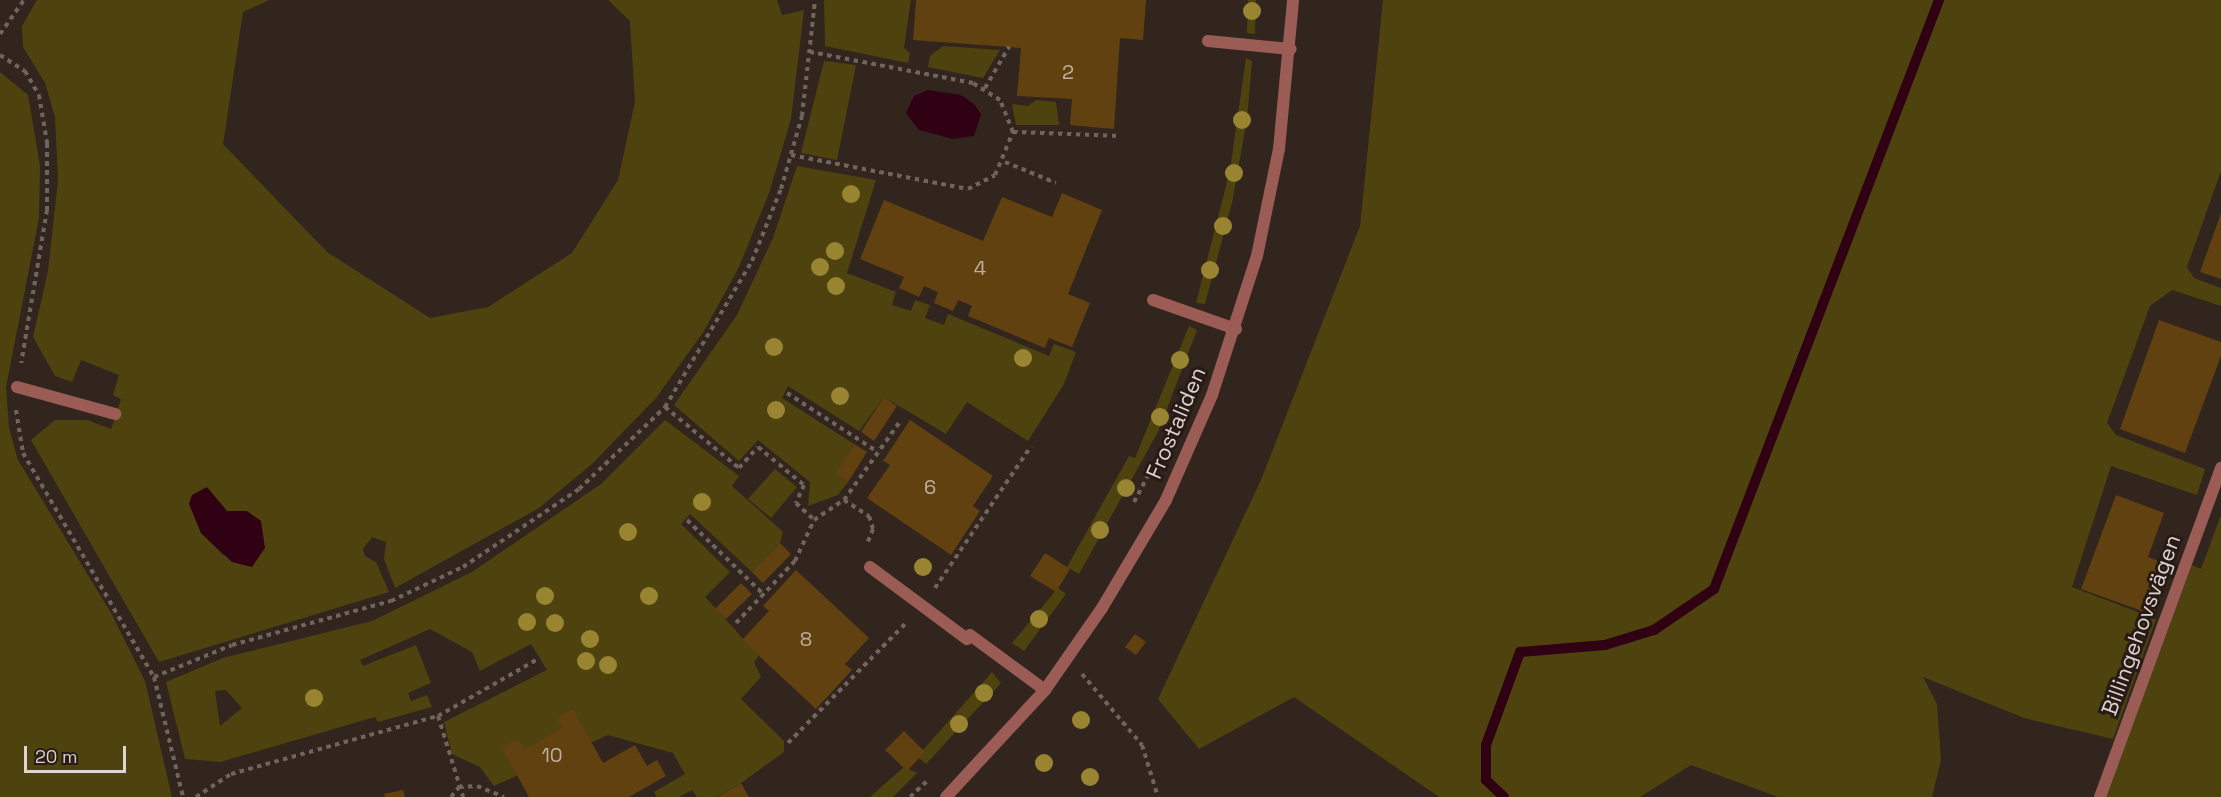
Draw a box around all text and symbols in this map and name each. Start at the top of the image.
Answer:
house number: 2 [1062,60,1074,84]
house number: 4 [974,256,986,280]
street label: Frostaliden [1141,363,1211,483]
house number: 6 [924,475,936,499]
street label: Billingehovsvägen [2096,531,2186,719]
house number: 8 [800,627,812,651]
scale bar [27,734,129,772]
house number: 10 [541,743,563,767]
text: 20 m [35,745,78,768]

